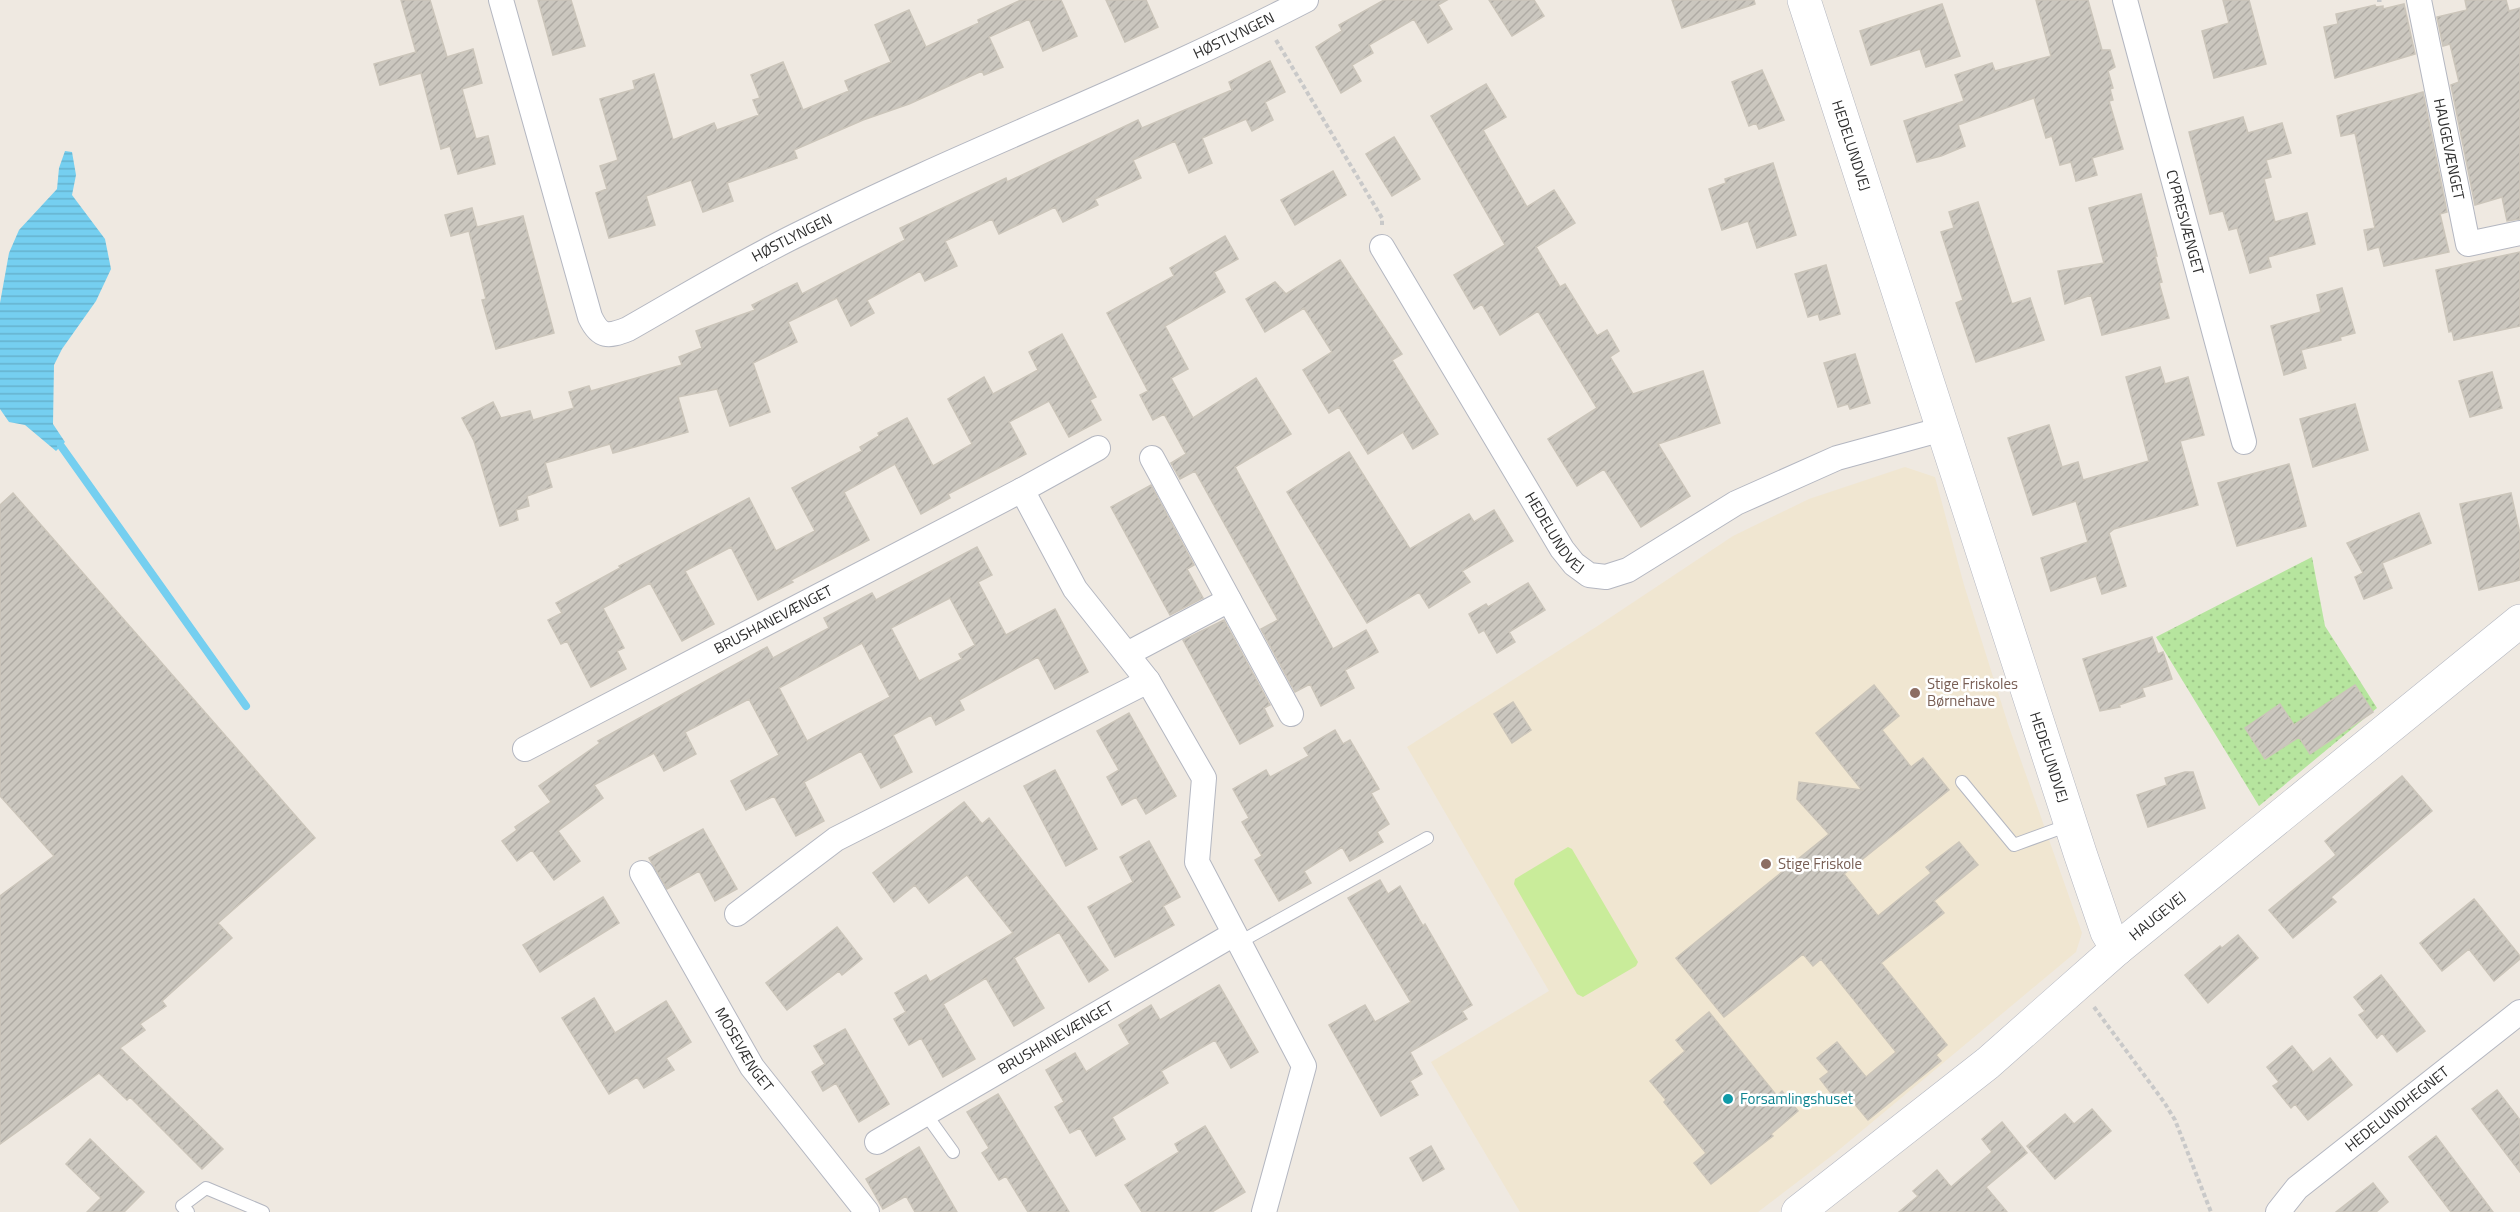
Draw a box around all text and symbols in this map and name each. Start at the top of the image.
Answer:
street label: HØSTLYNGEN [1189,6,1278,65]
street label: HAUGEVÆNGET [2428,96,2471,202]
street label: HEDELUNDVEJ [1826,97,1877,194]
street label: CYPRESVÆNGET [2160,167,2210,277]
street label: HØSTLYNGEN [747,207,836,267]
street label: HEDELUNDVEJ [1519,487,1589,579]
street label: BRUSHANEVÆNGET [710,579,836,660]
place label: Stige Friskoles Børnehave [1927,672,2018,712]
marker: Stige Friskoles Børnehave [1908,686,1922,700]
street label: HEDELUNDVEJ [2024,709,2075,805]
place label: Stige Friskole [1778,852,1862,875]
marker: Stige Friskole [1759,857,1773,871]
street label: HAUGEVEJ [2124,885,2191,946]
street label: BRUSHANEVÆNGET [993,994,1118,1080]
street label: MOSEVÆNGET [709,1003,779,1097]
street label: HEDELUNDHEGNET [2340,1060,2454,1157]
place label: Forsamlingshuset [1740,1087,1854,1110]
marker: Forsamlingshuset [1721,1092,1735,1106]

